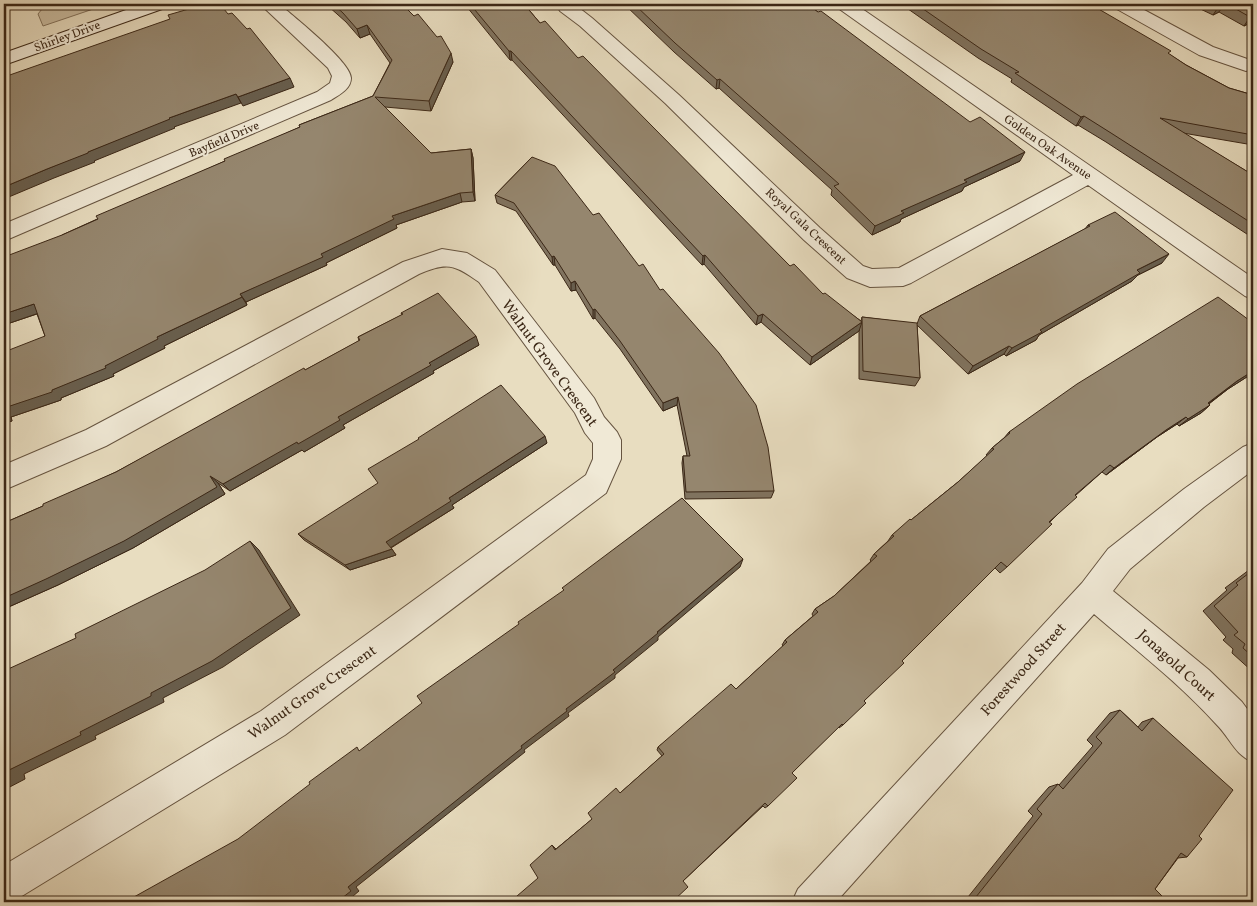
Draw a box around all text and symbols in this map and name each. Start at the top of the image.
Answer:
street label: Shirley Drive [32,17,103,56]
street label: Golden Oak Avenue [1000,112,1095,184]
street label: Bayfield Drive [187,118,262,162]
street label: Royal Gala Crescent [761,185,849,269]
street label: Walnut Grove Crescent [496,296,602,432]
street label: Forestwood Street [977,619,1072,721]
street label: Jonagold Court [1132,625,1220,707]
street label: Walnut Grove Crescent [244,641,381,745]

